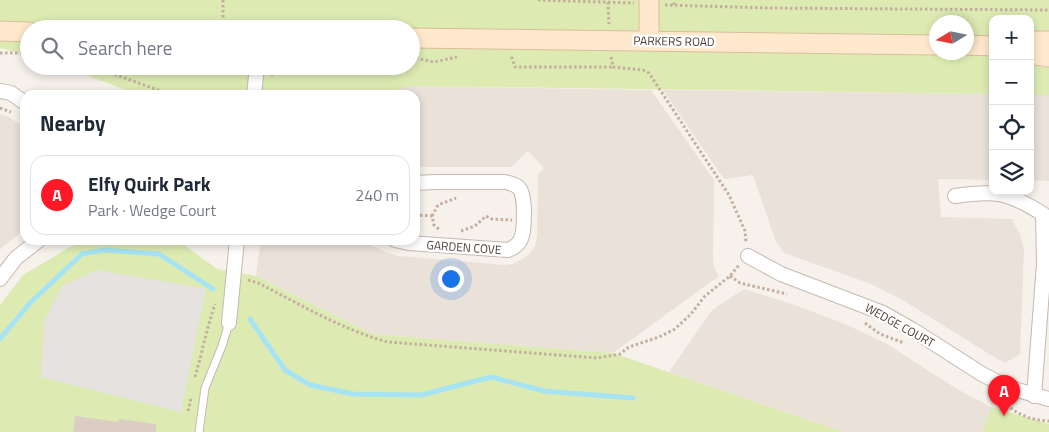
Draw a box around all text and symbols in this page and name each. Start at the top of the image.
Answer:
north arrow [929,15,974,60]
map controls [989,15,1034,195]
button: + [989,15,1034,60]
search box [20,20,420,75]
street label: PARKERS ROAD [633,31,715,51]
text: Search here [78,33,172,62]
icon: search [38,34,66,62]
button: − [989,60,1034,105]
button: locate [989,105,1034,150]
text: Nearby [40,107,105,139]
button: layers [989,150,1034,195]
text: Elfy Quirk Park [88,169,211,198]
text: A [52,183,62,207]
text: 240 m [355,183,399,207]
text: Park · Wedge Court [88,198,216,222]
street label: GARDEN COVE [426,235,502,259]
your location [438,266,464,292]
street label: WEDGE COURT [862,298,939,352]
pin: A [988,375,1020,416]

